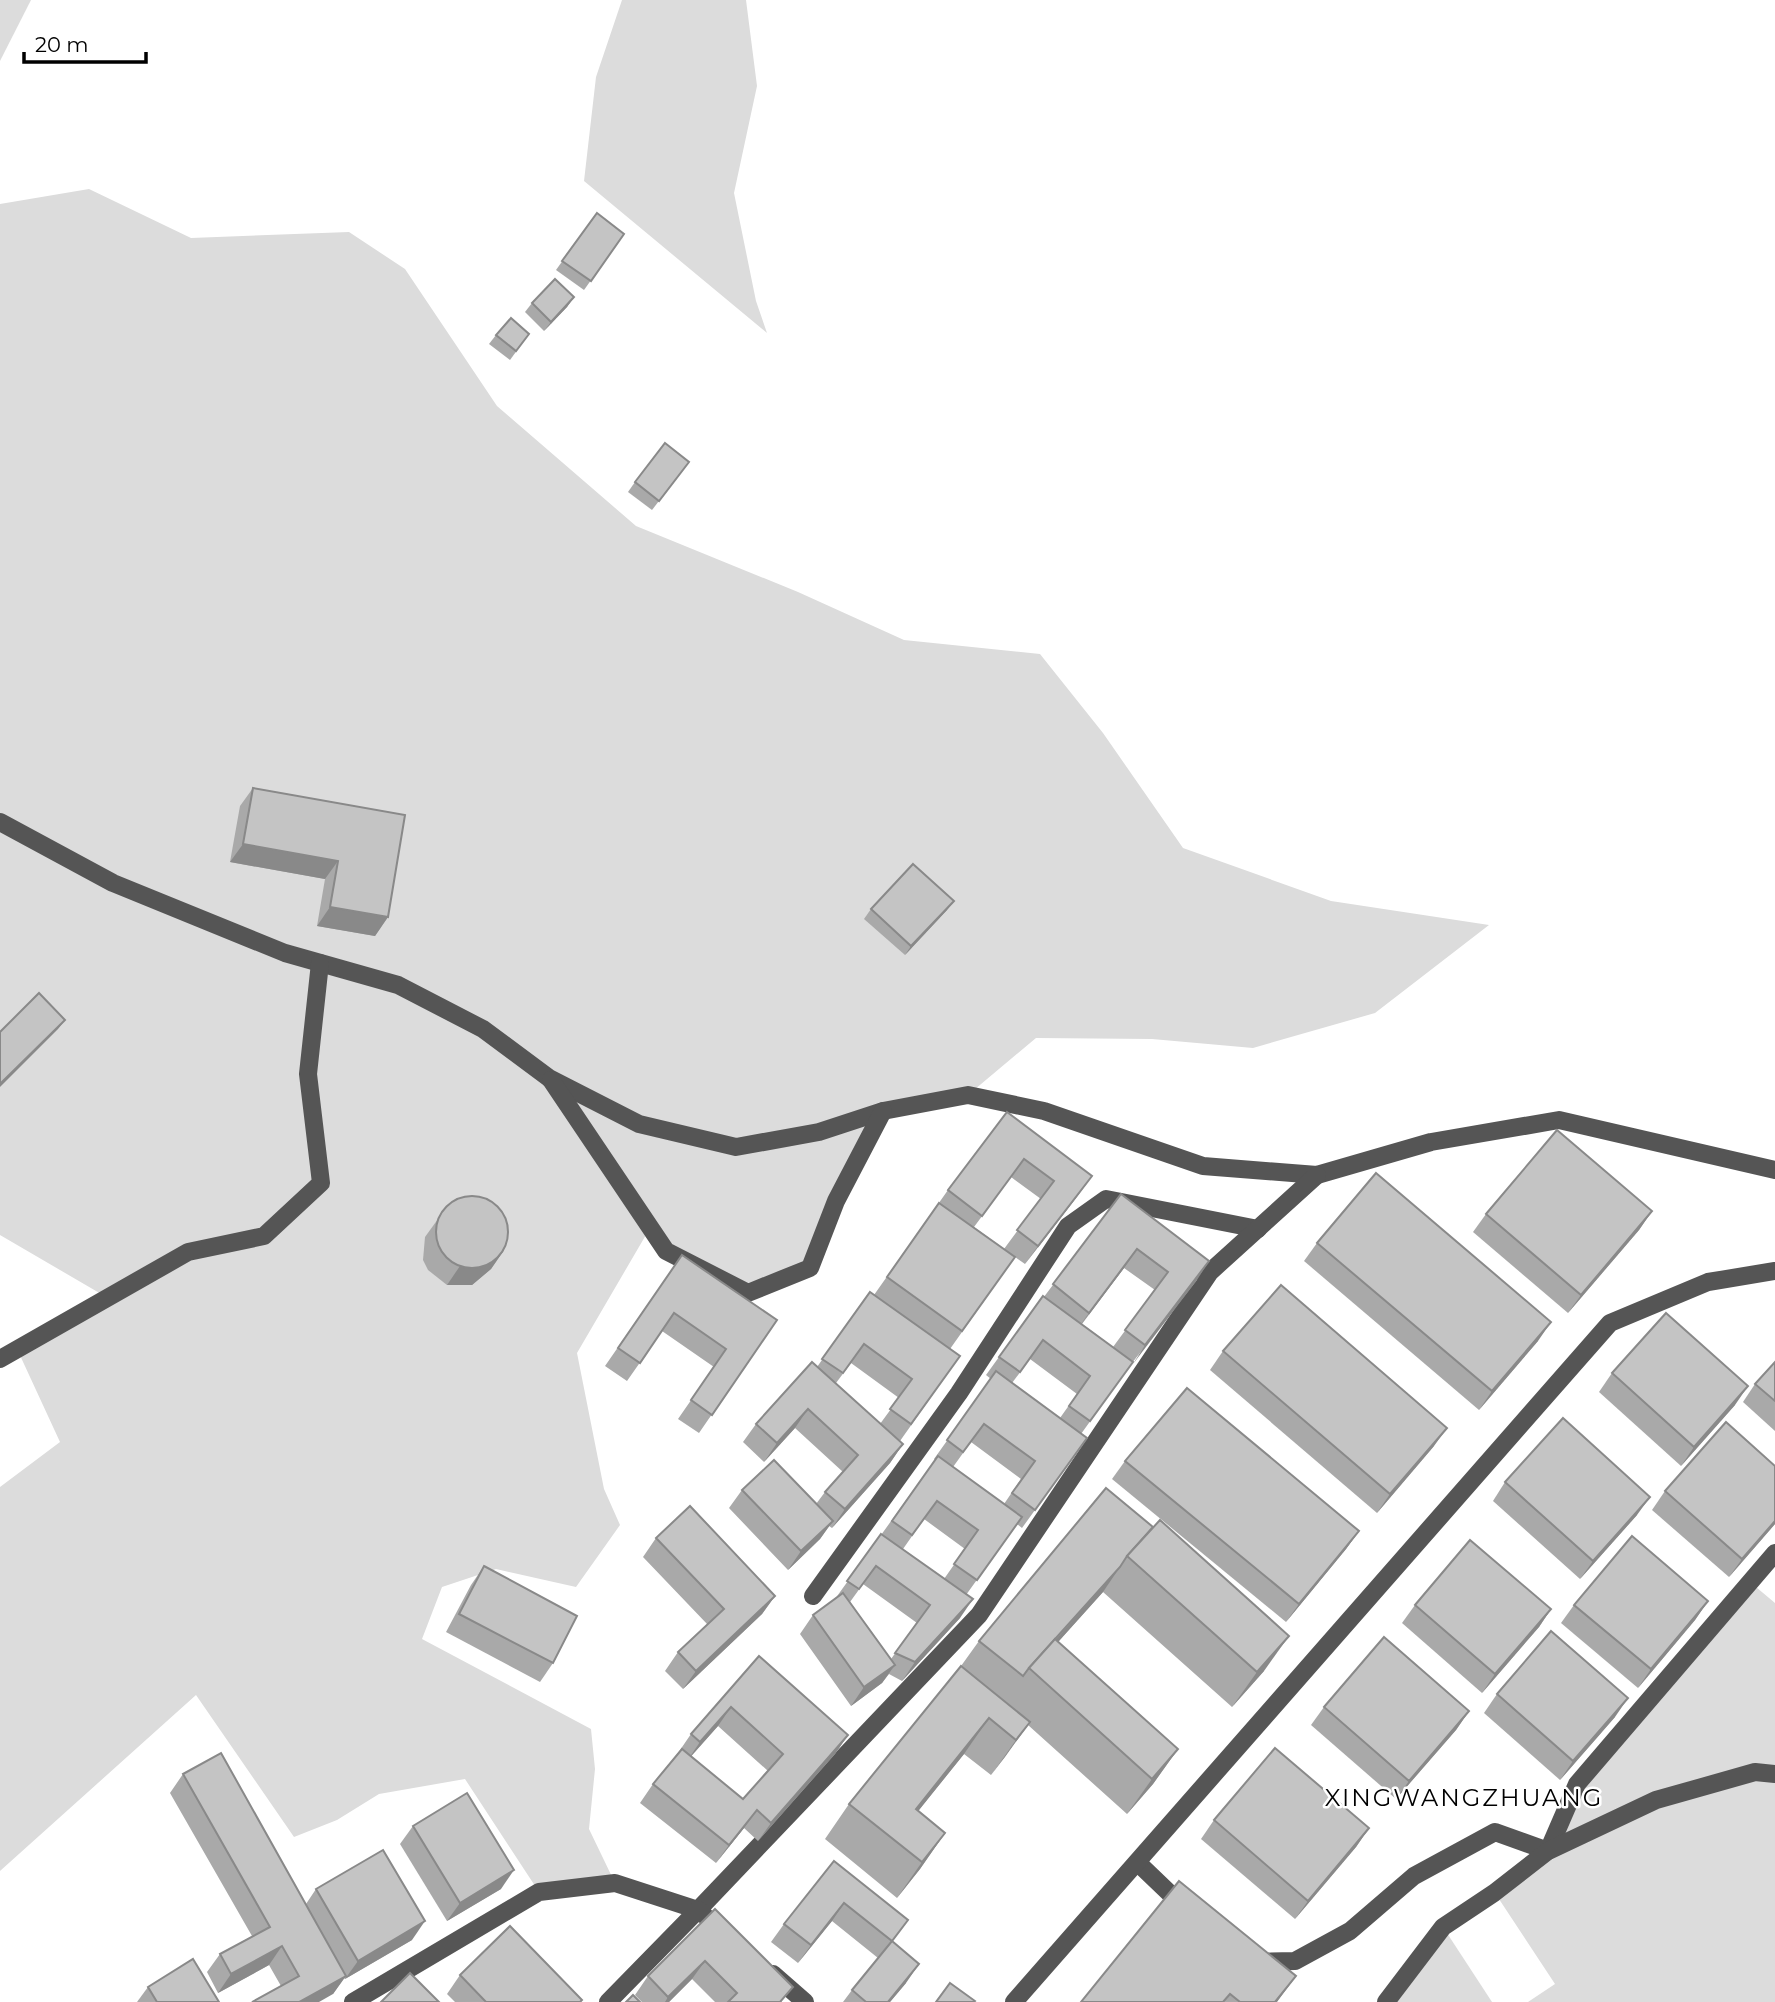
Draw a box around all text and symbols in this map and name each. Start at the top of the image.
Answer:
scale bar [24,21,147,65]
text: 20 m [35,32,89,57]
district label: XINGWANGZHUANG [1325,1783,1603,1812]

